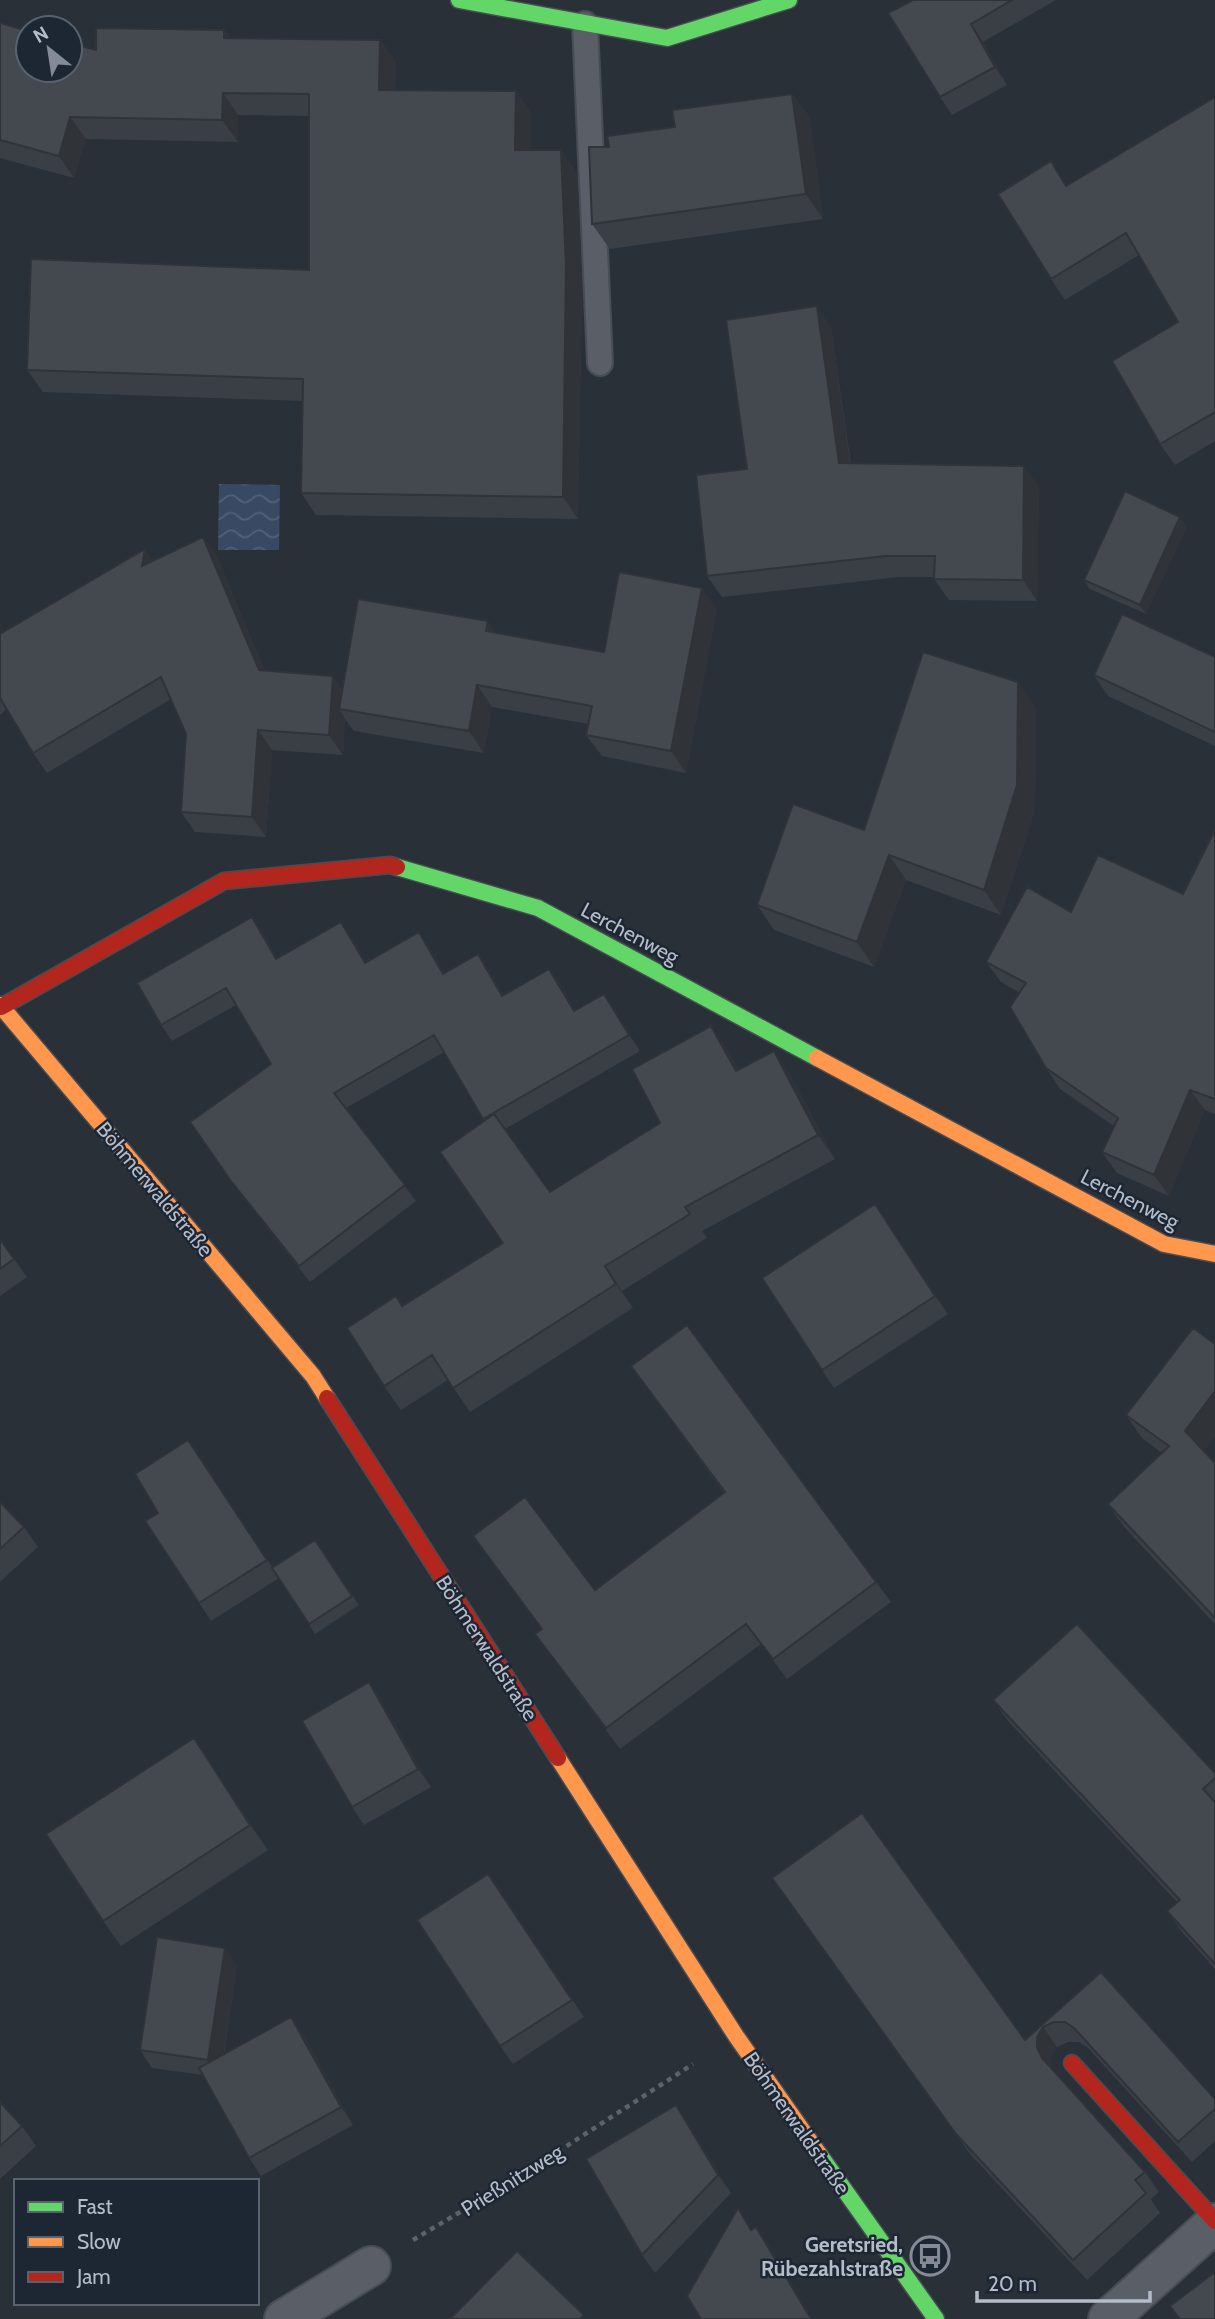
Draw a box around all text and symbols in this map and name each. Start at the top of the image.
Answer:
north arrow [14,14,84,84]
text: N [29,21,52,48]
street label: Lerchenweg [577,897,684,969]
street label: Böhmerwaldstraße [91,1117,219,1262]
street label: Lerchenweg [1077,1164,1184,1235]
street label: Böhmerwaldstraße [431,1571,543,1726]
street label: Böhmerwaldstraße [739,2047,856,2199]
street label: Prießnitzweg [456,2139,568,2221]
legend [14,2179,259,2305]
text: Fast [77,2194,113,2219]
text: Slow [77,2229,121,2254]
place label: Geretsried, Rübezahlstraße [761,2232,903,2281]
bus stop icon: Geretsried, Rübezahlstraße [909,2235,951,2277]
scale bar [977,2260,1150,2304]
text: Jam [76,2264,111,2289]
text: 20 m [988,2271,1037,2296]

